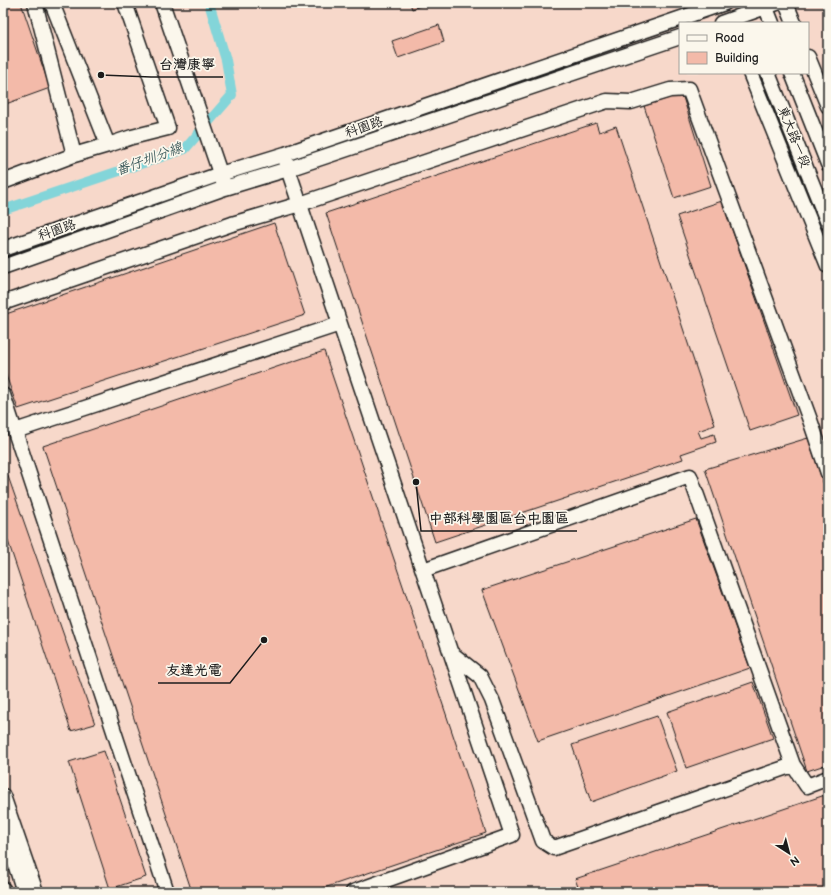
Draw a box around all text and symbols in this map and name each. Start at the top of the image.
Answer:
legend [679,22,809,74]
text: Road [715,31,744,46]
callout: 台灣康寧 [151,51,223,77]
text: Building [715,51,759,66]
text: 台灣康寧 [159,56,215,73]
street label: 東大路一段 [774,104,814,170]
street label: 科園路 [343,113,385,141]
water label: 番仔圳分線 [113,139,186,179]
street label: 科園路 [36,216,78,244]
callout: 中部科學園區台中園區 [421,505,577,531]
text: 中部科學園區台中園區 [429,510,569,527]
callout: 友達光電 [158,657,230,683]
text: 友達光電 [166,662,222,679]
north arrow [769,833,809,873]
text: N [787,853,802,868]

